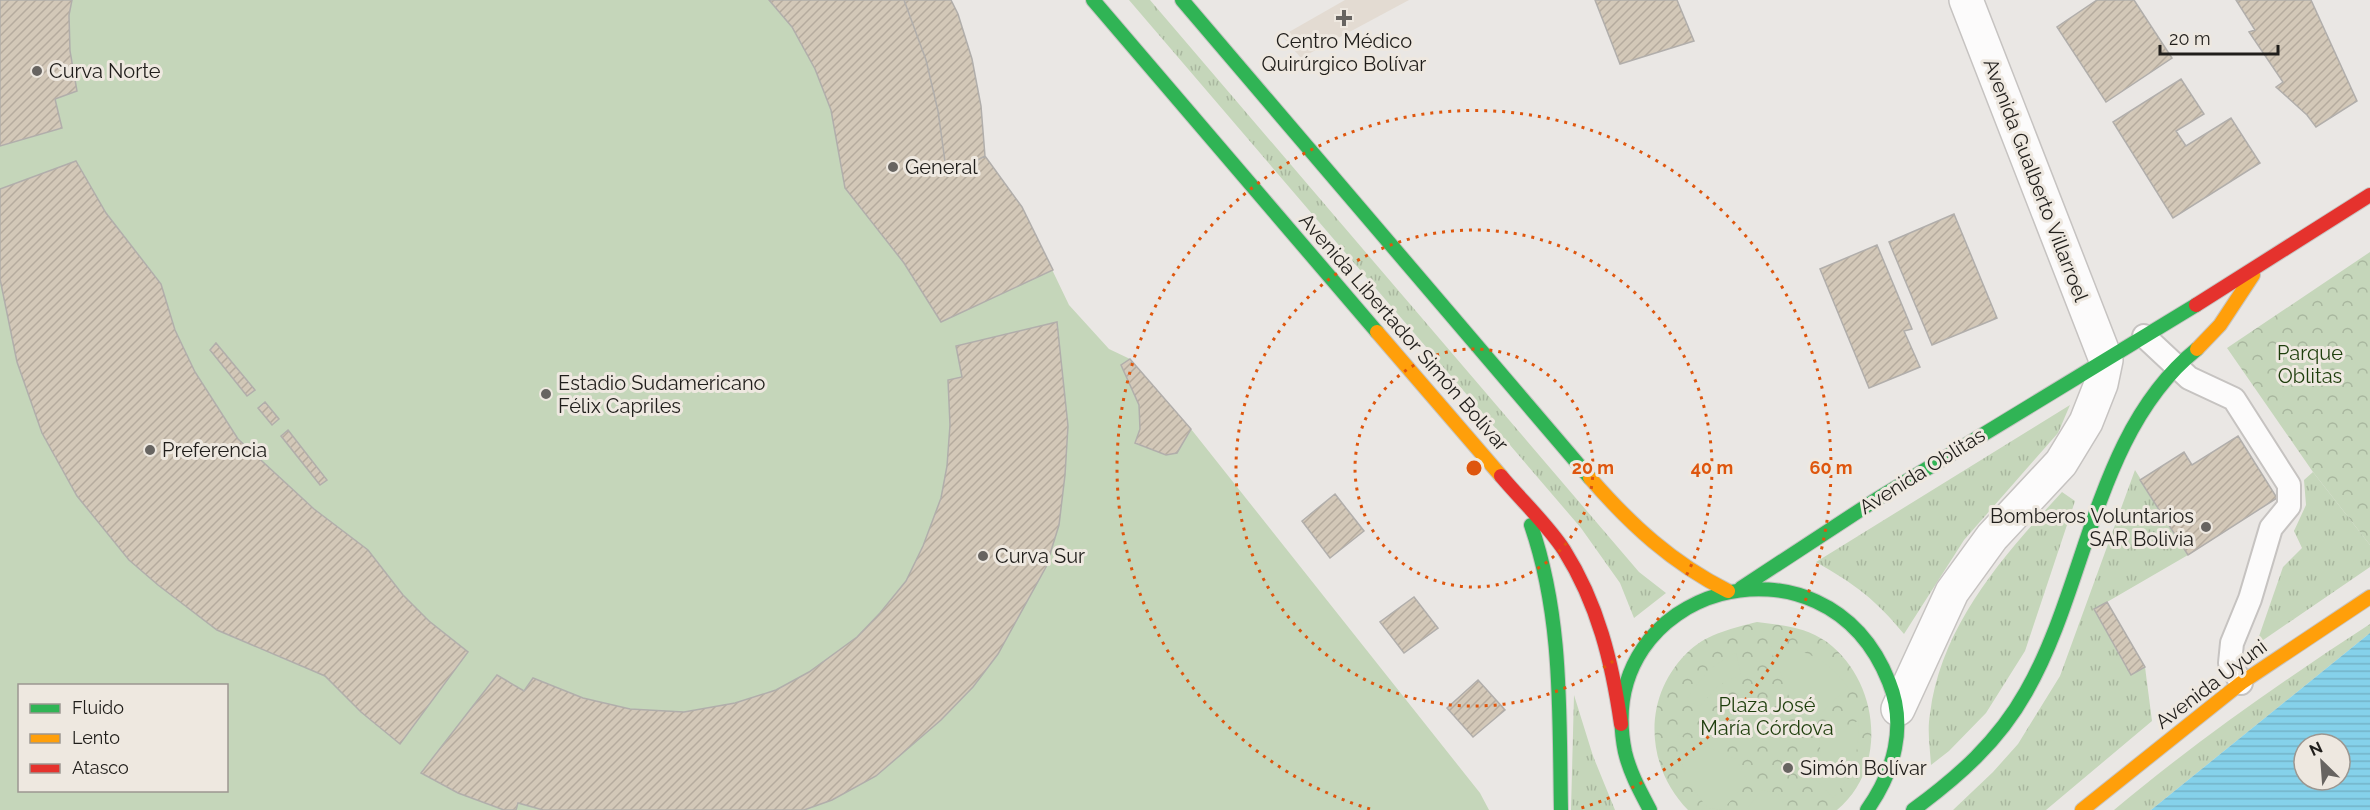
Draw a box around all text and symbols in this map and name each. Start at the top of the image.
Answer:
marker: Centro Médico Quirúrgico Bolívar [1335,9,1353,27]
scale bar [2160,18,2278,56]
text: 20 m [2169,28,2211,49]
place label: Centro Médico Quirúrgico Bolívar [1262,29,1426,76]
street label: Avenida Gualberto Villarroel [1979,55,2094,305]
place label: Curva Norte [49,59,161,83]
marker: Curva Norte [30,64,44,78]
place label: General [905,155,978,179]
marker: General [886,160,900,174]
street label: Avenida Libertador Simón Bolívar [1294,208,1514,456]
park label: Parque Oblitas [2277,341,2343,388]
place label: Estadio Sudamericano Félix Capriles [558,371,766,418]
marker: Estadio Sudamericano Félix Capriles [539,387,553,401]
street label: Avenida Oblitas [1855,423,1989,519]
place label: Preferencia [162,438,267,462]
marker: Preferencia [143,443,157,457]
text: 20 m [1572,457,1614,478]
text: 40 m [1691,457,1733,478]
text: 60 m [1809,457,1853,478]
centre of rings [1464,458,1484,478]
place label: Bomberos Voluntarios SAR Bolivia [1990,504,2194,551]
marker: Bomberos Voluntarios SAR Bolivia [2199,520,2213,534]
place label: Curva Sur [995,544,1085,568]
marker: Curva Sur [976,549,990,563]
street label: Avenida Uyuni [2151,634,2271,734]
legend [18,684,228,792]
park label: Plaza José María Córdova [1700,693,1834,740]
text: Fluido [72,697,124,718]
text: Lento [72,727,120,748]
north arrow [2292,732,2352,792]
text: N [2306,738,2325,760]
place label: Simón Bolívar [1800,756,1927,780]
text: Atasco [72,757,129,778]
marker: Simón Bolívar [1781,761,1795,775]

